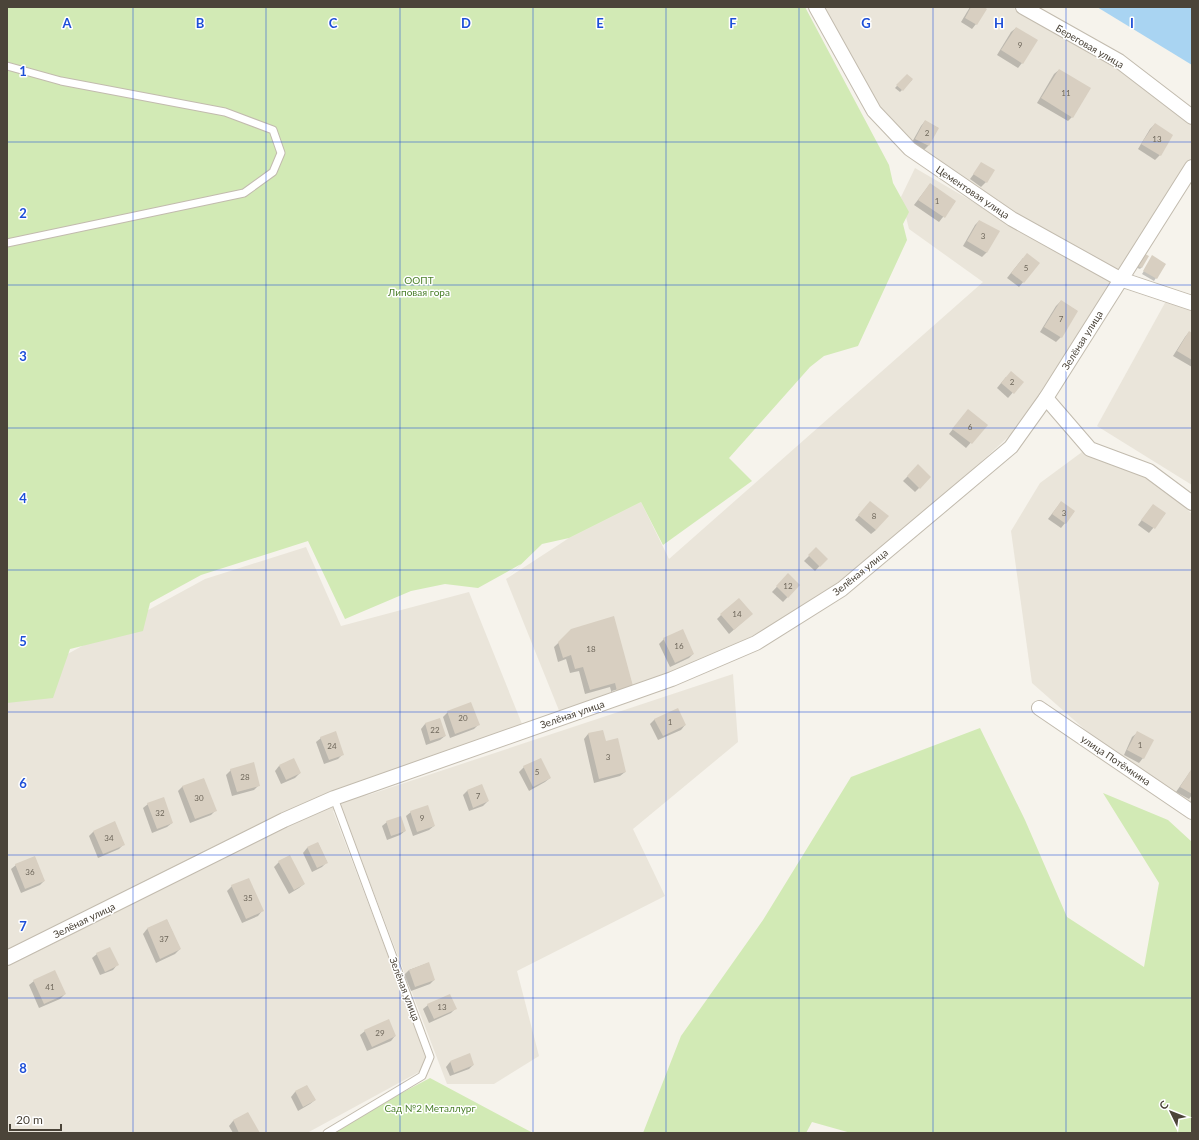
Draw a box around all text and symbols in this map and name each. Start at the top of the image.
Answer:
text: A [61,15,72,31]
text: B [196,15,205,31]
text: C [329,15,338,31]
text: D [461,15,471,31]
text: E [596,15,604,31]
text: F [729,15,737,31]
text: G [861,15,871,31]
text: H [994,15,1004,31]
text: I [1130,15,1134,31]
street label: Береговая улица [1054,22,1126,70]
house number: 9 [1018,40,1023,50]
text: 1 [19,63,27,79]
house number: 11 [1061,88,1071,98]
house number: 2 [925,128,930,138]
house number: 13 [1152,134,1162,144]
street label: Цементовая улица [934,163,1012,221]
house number: 1 [935,196,940,206]
text: 2 [19,205,27,221]
house number: 3 [981,231,986,241]
house number: 5 [1024,263,1029,273]
park label: ООПТ Липовая гора [387,274,450,298]
street label: Зелёная улица [1059,308,1105,372]
house number: 7 [1059,314,1064,324]
text: 3 [19,348,27,364]
house number: 2 [1010,377,1015,387]
house number: 6 [968,422,973,432]
text: 4 [19,490,27,506]
house number: 3 [1062,508,1067,518]
house number: 8 [872,511,877,521]
street label: Зелёная улица [830,546,890,598]
house number: 12 [783,581,793,591]
house number: 14 [732,609,742,619]
text: 5 [19,633,27,649]
house number: 16 [674,641,684,651]
house number: 18 [586,644,596,654]
street label: Зелёная улица [538,697,606,731]
house number: 20 [458,713,468,723]
house number: 1 [668,717,673,727]
house number: 22 [430,725,440,735]
street label: улица Потёмкина [1079,732,1153,788]
house number: 1 [1138,740,1143,750]
house number: 24 [327,741,337,751]
house number: 3 [606,752,611,762]
house number: 5 [535,767,540,777]
house number: 28 [240,772,250,782]
text: 6 [19,775,27,791]
house number: 7 [476,791,481,801]
house number: 30 [194,793,204,803]
house number: 32 [155,808,165,818]
house number: 9 [420,813,425,823]
house number: 34 [104,833,114,843]
house number: 36 [25,867,35,877]
house number: 35 [243,893,253,903]
street label: Зелёная улица [51,900,117,940]
text: 7 [19,918,27,934]
house number: 37 [159,934,169,944]
street label: Зелёная улица [387,955,423,1023]
house number: 41 [45,982,55,992]
house number: 13 [437,1002,447,1012]
house number: 29 [375,1028,385,1038]
text: 8 [19,1060,27,1076]
north arrow [1151,1092,1191,1132]
text: С [1156,1097,1171,1112]
park label: Сад №2 Металлург [384,1102,476,1114]
scale bar [10,1106,61,1132]
text: 20 m [16,1112,43,1127]

